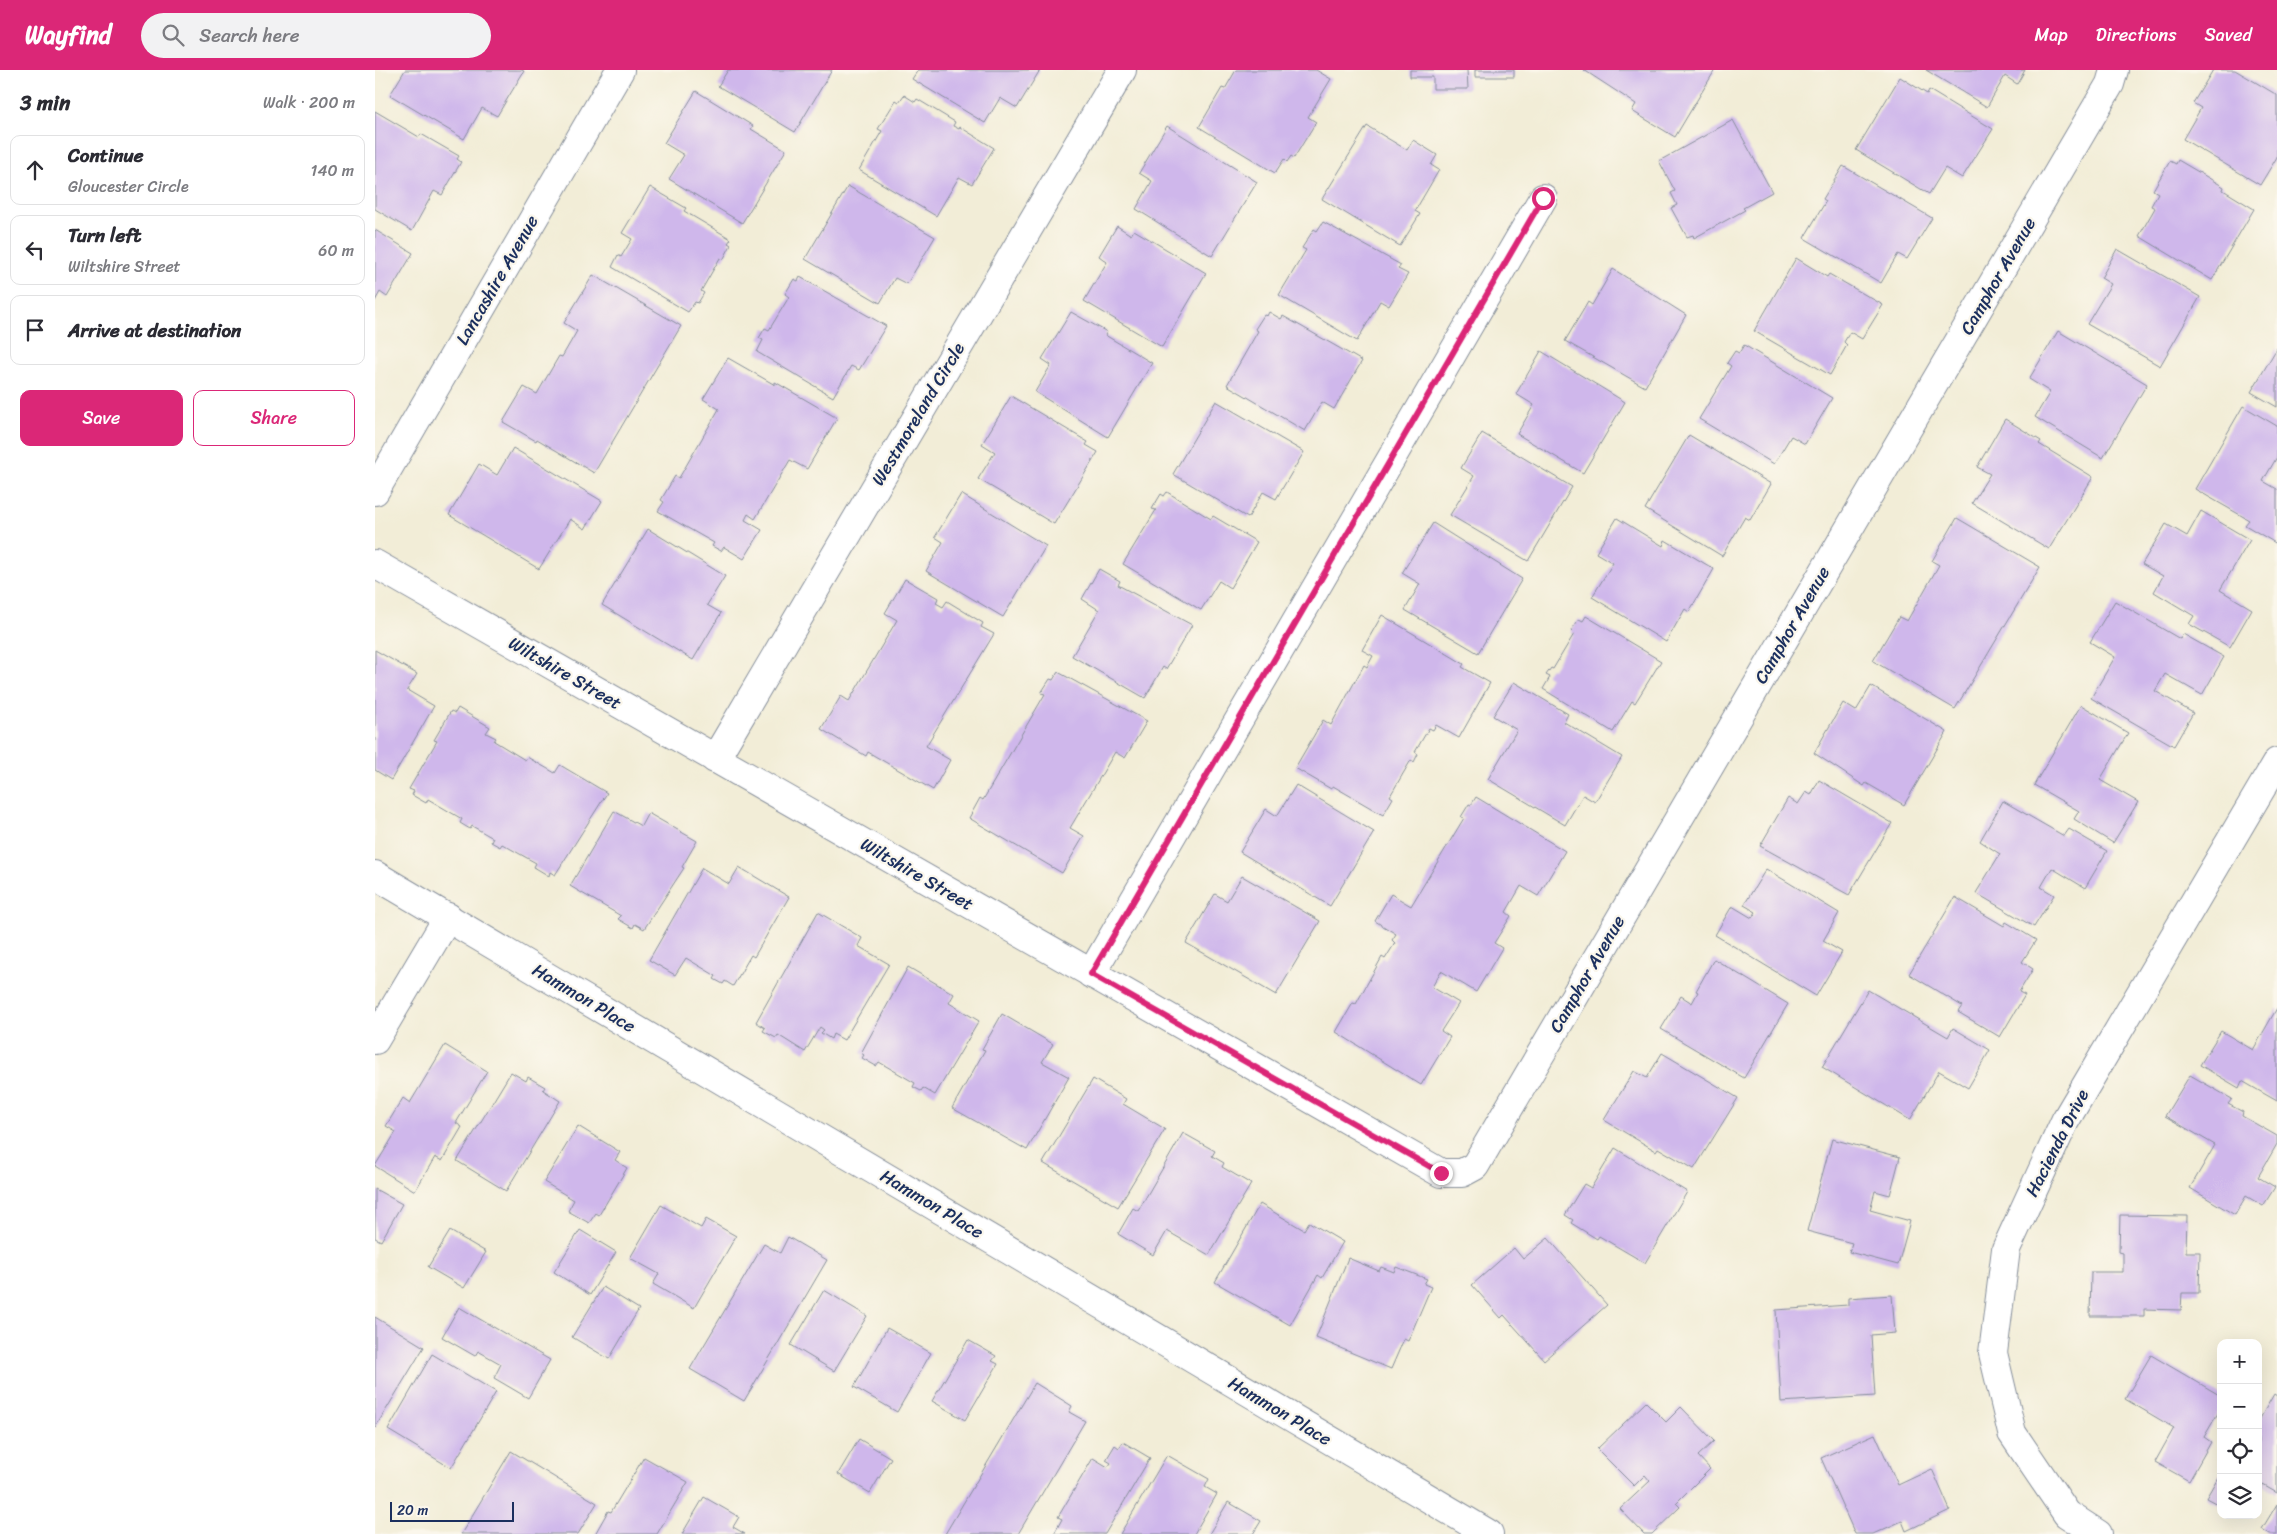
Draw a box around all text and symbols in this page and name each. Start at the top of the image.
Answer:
search box [141,13,491,58]
text: Wayfind [25,14,111,56]
text: Search here [199,19,299,52]
text: Map [2035,19,2068,51]
text: Directions [2096,19,2177,51]
text: Saved [2205,19,2252,51]
icon: search [159,21,187,49]
text: 3 min [20,84,70,122]
text: Walk · 200 m [263,88,355,117]
text: Continue [68,139,144,172]
icon: ahead [21,156,49,184]
text: 140 m [311,156,354,185]
text: Gloucester Circle [68,172,189,201]
route start [1532,187,1555,210]
street label: Lancashire Avenue [447,209,547,351]
street label: Camphor Avenue [1951,211,2045,341]
text: Turn left [68,219,141,252]
icon: left [21,236,49,264]
text: 60 m [318,236,354,265]
text: Wiltshire Street [68,252,181,281]
text: Arrive at destination [68,314,241,347]
icon: arrive [21,316,49,344]
street label: Westmoreland Circle [862,336,974,492]
button: Save [20,390,183,446]
button: Share [193,390,355,446]
street label: Camphor Avenue [1745,560,1839,690]
street label: Wiltshire Street [502,627,628,719]
street label: Wiltshire Street [854,828,980,920]
street label: Camphor Avenue [1540,909,1634,1039]
street label: Hammon Place [526,954,642,1042]
street label: Hacienda Drive [2016,1083,2098,1203]
street label: Hammon Place [874,1160,990,1248]
route end [1430,1162,1453,1185]
map controls [2217,1339,2262,1519]
button: + [2217,1339,2262,1384]
street label: Hammon Place [1222,1367,1338,1455]
button: − [2217,1384,2262,1429]
button: locate [2217,1429,2262,1474]
button: layers [2217,1474,2262,1519]
text: 20 m [397,1498,428,1523]
scale bar [390,1499,514,1522]

